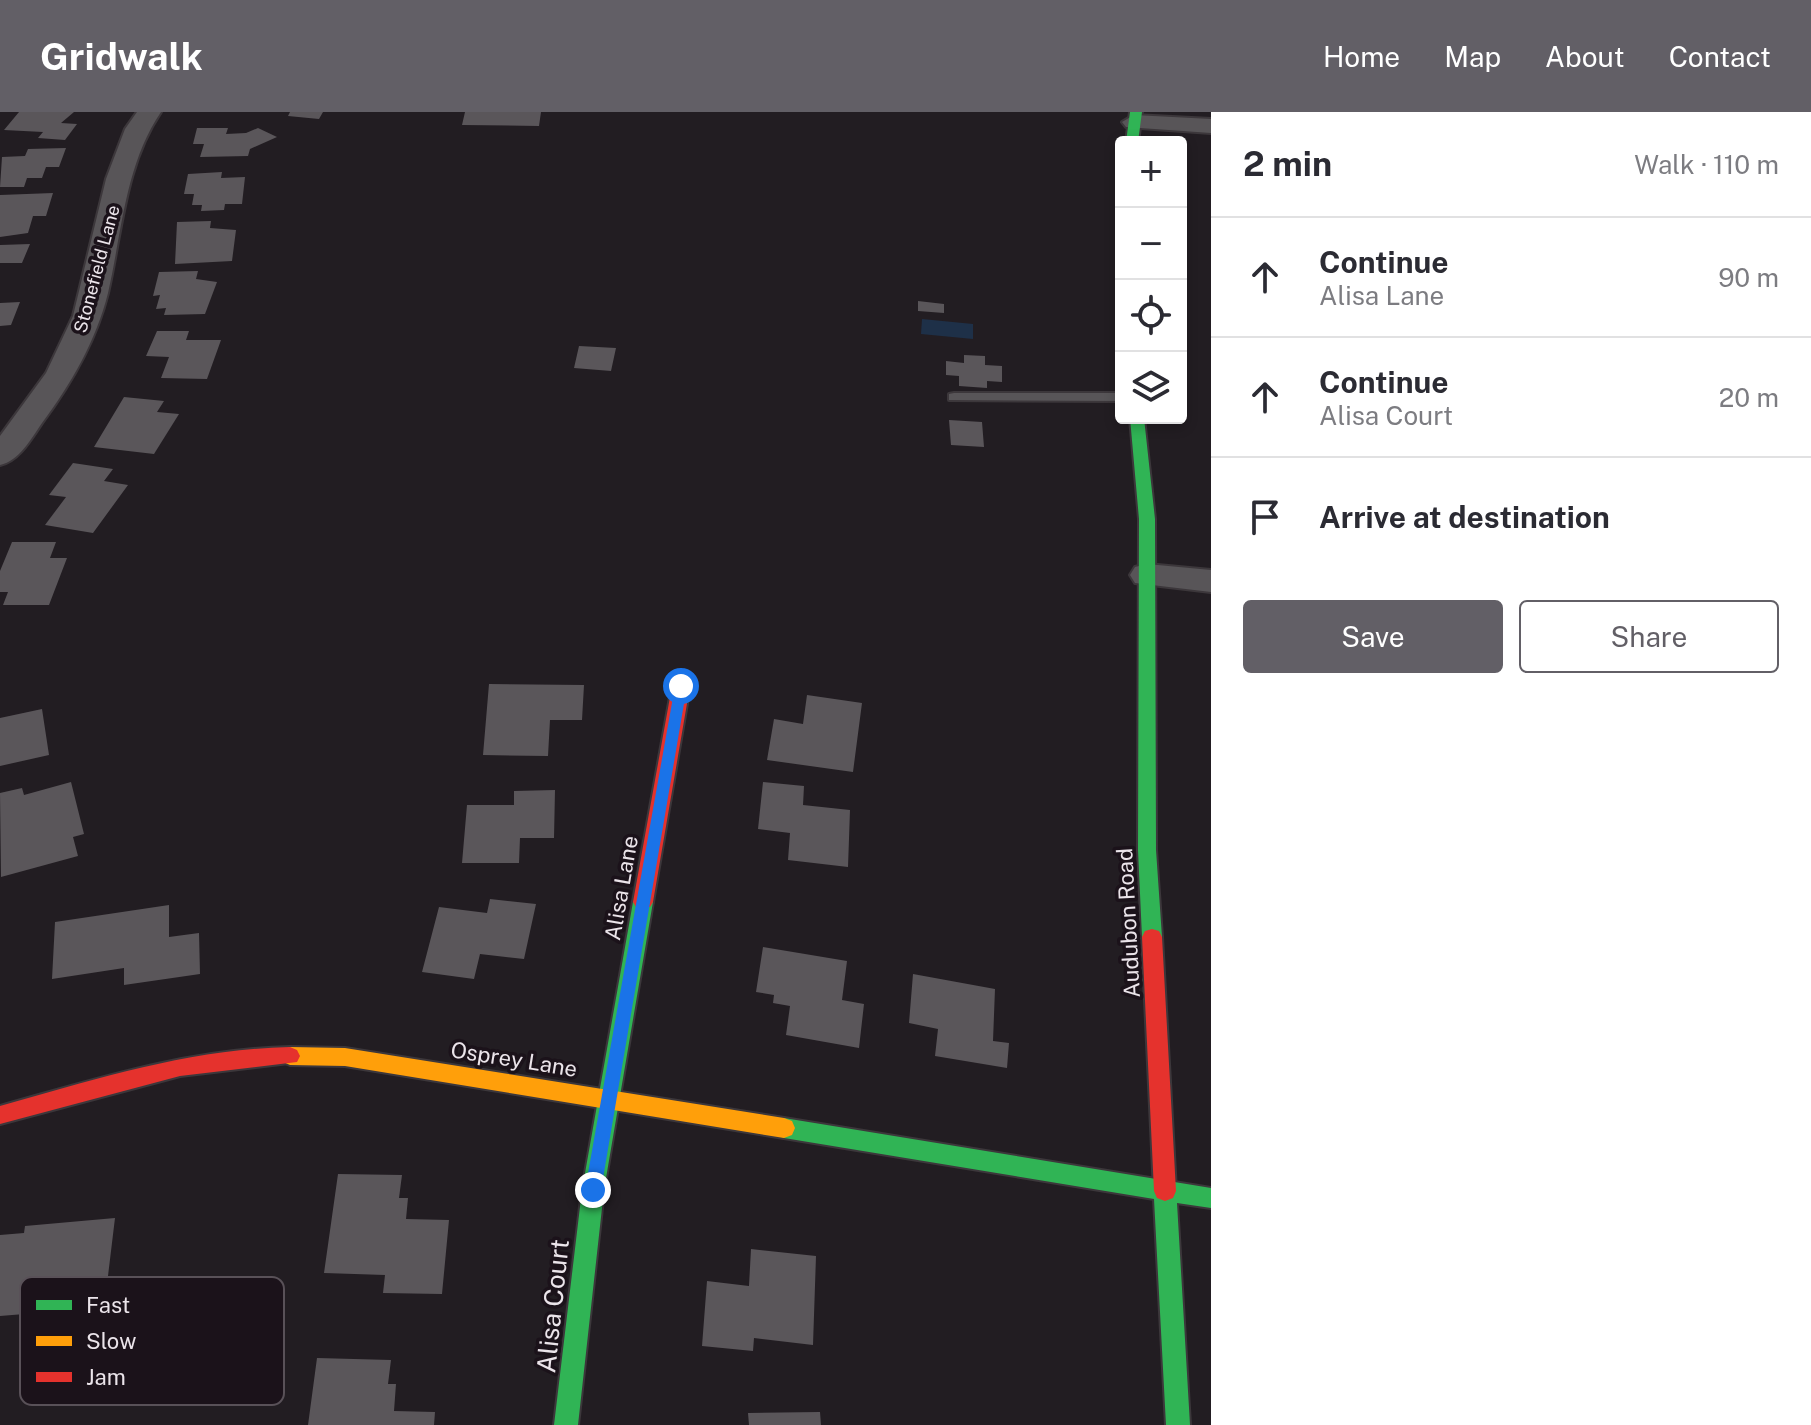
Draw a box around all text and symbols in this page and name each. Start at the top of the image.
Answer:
text: Gridwalk [40,34,203,79]
text: Home [1323,40,1400,73]
text: Map [1444,40,1501,73]
text: About [1545,40,1625,73]
text: Contact [1669,40,1771,73]
map controls [1115,136,1187,424]
button: + [1115,136,1187,208]
text: 2 min [1243,144,1332,184]
text: Walk · 110 m [1634,149,1779,180]
street label: Stonefield Lane [69,203,124,335]
button: − [1115,208,1187,280]
text: Continue [1319,244,1449,280]
icon: ahead [1243,255,1287,299]
text: 90 m [1718,262,1779,293]
button: locate [1115,280,1187,352]
text: Alisa Lane [1319,280,1444,311]
button: layers [1115,352,1187,424]
text: Continue [1319,364,1449,400]
icon: ahead [1243,375,1287,419]
text: 20 m [1719,382,1779,413]
text: Alisa Court [1319,400,1453,431]
icon: arrive [1243,495,1287,539]
text: Arrive at destination [1319,499,1610,535]
button: Save [1243,600,1503,673]
button: Share [1519,600,1779,673]
route start [663,668,699,704]
street label: Alisa Lane [599,834,643,942]
street label: Audubon Road [1111,847,1145,999]
street label: Osprey Lane [449,1036,579,1082]
route end [575,1172,611,1208]
street label: Alisa Court [530,1238,575,1374]
legend [20,1277,284,1405]
text: Fast [86,1292,130,1318]
text: Slow [86,1328,136,1354]
text: Jam [86,1364,126,1390]

